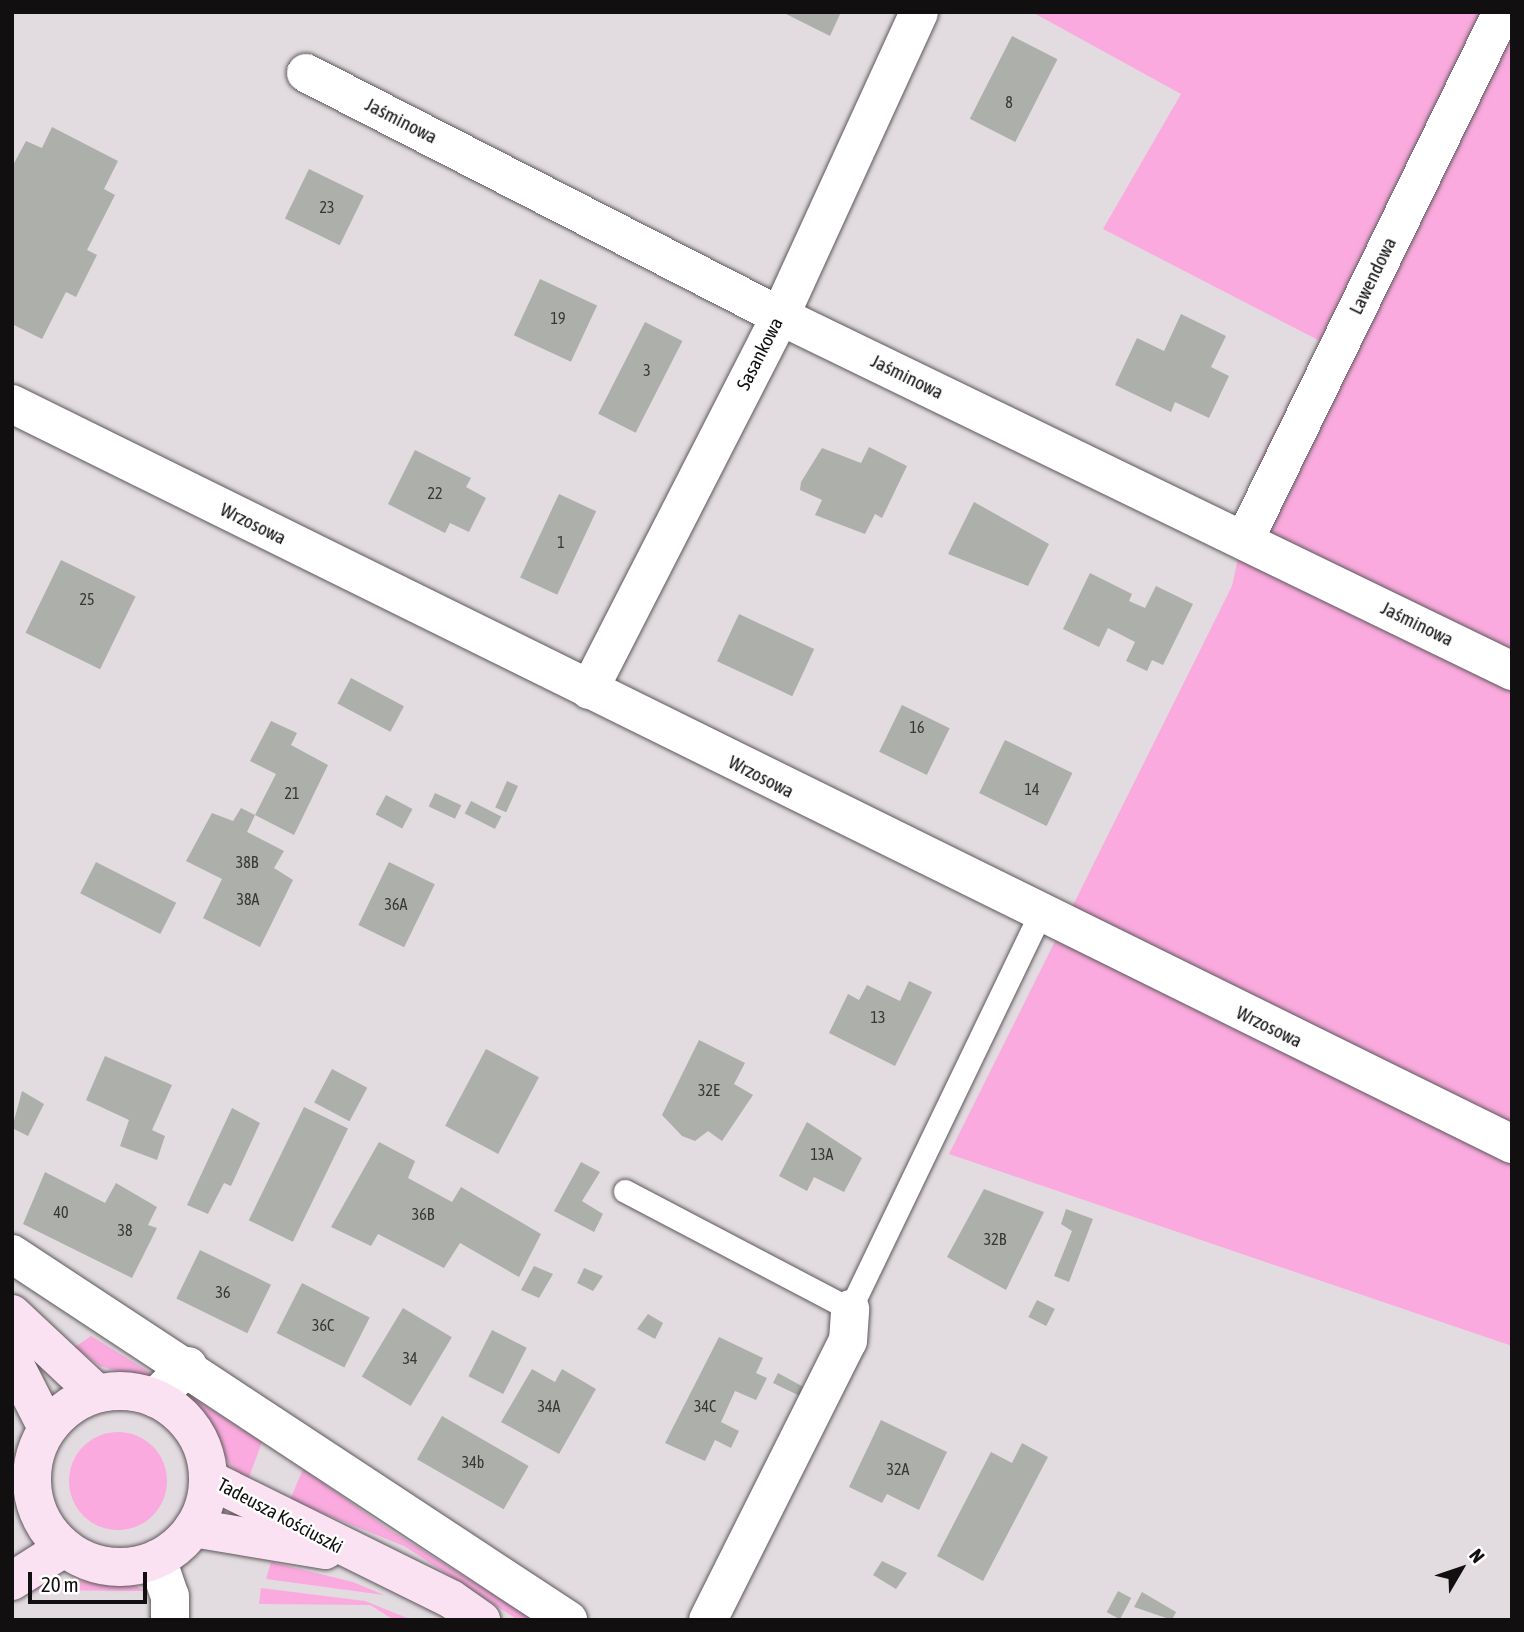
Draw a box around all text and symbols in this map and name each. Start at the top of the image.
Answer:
house number: 8 [1005,92,1013,112]
street label: Jaśminowa [361,93,441,149]
house number: 23 [319,197,335,217]
street label: Lawendowa [1345,234,1401,318]
house number: 19 [550,308,566,328]
street label: Sasankowa [732,314,788,394]
street label: Jaśminowa [867,350,947,404]
house number: 3 [643,360,651,380]
house number: 22 [427,483,443,503]
street label: Wrzosowa [216,498,290,550]
house number: 1 [557,532,565,552]
house number: 25 [79,589,95,609]
street label: Jaśminowa [1377,597,1457,651]
house number: 16 [909,717,925,737]
street label: Wrzosowa [724,751,798,803]
house number: 14 [1024,779,1040,799]
house number: 21 [284,783,300,803]
house number: 38B [236,852,258,872]
house number: 38A [237,889,259,909]
house number: 36A [385,894,407,914]
street label: Wrzosowa [1232,1001,1306,1053]
house number: 13 [870,1007,886,1027]
house number: 32E [698,1080,720,1100]
house number: 13A [811,1144,833,1164]
house number: 40 [53,1202,69,1222]
house number: 36B [412,1204,434,1224]
house number: 38 [117,1220,133,1240]
house number: 32B [984,1229,1006,1249]
house number: 36 [215,1282,231,1302]
house number: 36C [312,1315,334,1335]
house number: 34 [402,1348,418,1368]
house number: 34A [538,1396,560,1416]
house number: 34C [694,1396,716,1416]
house number: 34b [462,1452,484,1472]
house number: 32A [887,1459,909,1479]
street label: Tadeusza Kościuszki [214,1473,346,1559]
north arrow [1426,1534,1496,1604]
text: N [1465,1545,1489,1567]
scale bar [32,1558,150,1602]
text: 20 m [41,1572,79,1596]

